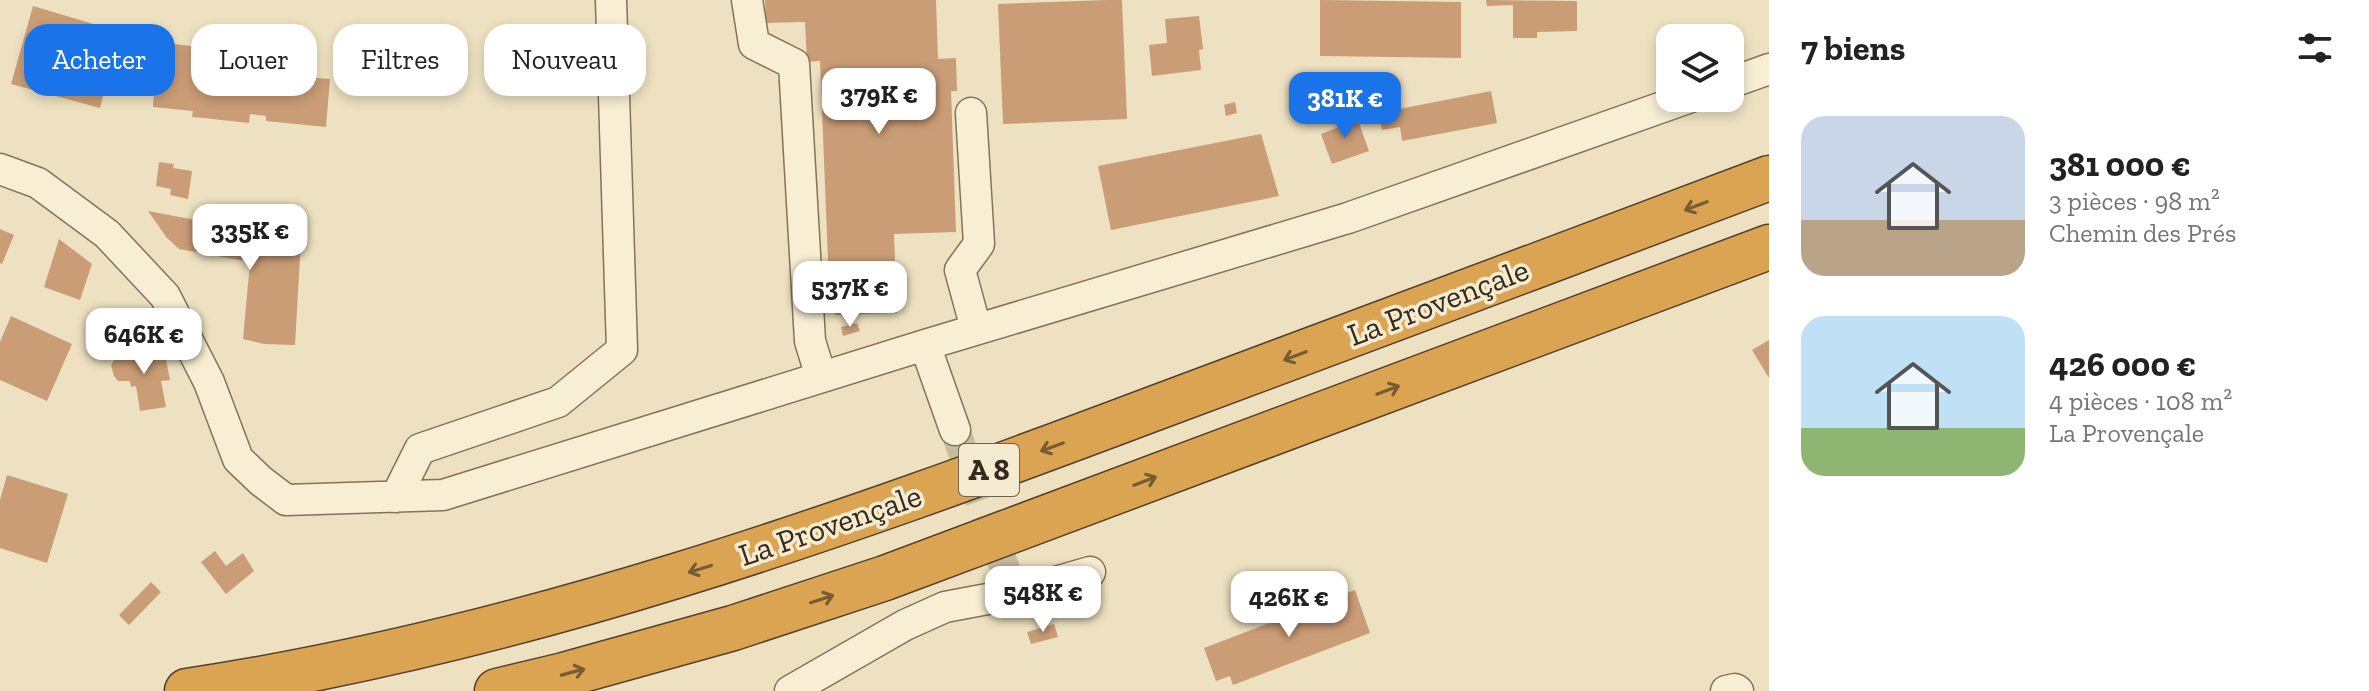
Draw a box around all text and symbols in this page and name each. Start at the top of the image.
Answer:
chip: Acheter [24,24,175,96]
chip: Louer [191,24,317,96]
chip: Filtres [333,24,468,96]
chip: Nouveau [484,24,646,96]
map controls [1656,24,1744,112]
button: layers [1656,24,1744,112]
icon: filters [2293,26,2337,70]
text: 7 biens [1801,28,1905,69]
pin: 379K € [814,68,944,136]
pin: 381K € [1280,72,1410,140]
text: 379K € [840,78,918,110]
text: 381K € [1307,82,1383,114]
text: 381 000 € [2049,144,2191,185]
icon: home [1865,148,1961,244]
text: 3 pièces · 98 m² [2049,185,2220,217]
one-way arrow [1684,199,1709,214]
pin: 335K € [185,204,315,272]
text: 335K € [210,214,290,246]
text: Chemin des Prés [2049,217,2236,249]
street label: La Provençale [1342,250,1534,354]
pin: 537K € [785,261,915,329]
text: 537K € [811,271,889,303]
pin: 646K € [79,308,209,376]
text: 646K € [104,318,184,350]
text: 426 000 € [2049,344,2196,385]
icon: home [1865,348,1961,444]
one-way arrow [1283,350,1308,364]
one-way arrow [1376,382,1400,396]
text: 4 pièces · 108 m² [2049,385,2232,417]
text: La Provençale [2049,417,2204,449]
one-way arrow [1040,441,1065,455]
road number: A 8 [959,444,1019,496]
one-way arrow [1132,473,1157,487]
street label: La Provençale [734,476,926,574]
one-way arrow [688,562,714,577]
pin: 548K € [978,566,1108,634]
pin: 426K € [1224,571,1354,639]
text: 548K € [1003,576,1083,608]
text: 426K € [1249,581,1329,613]
one-way arrow [809,591,834,605]
one-way arrow [559,664,585,679]

